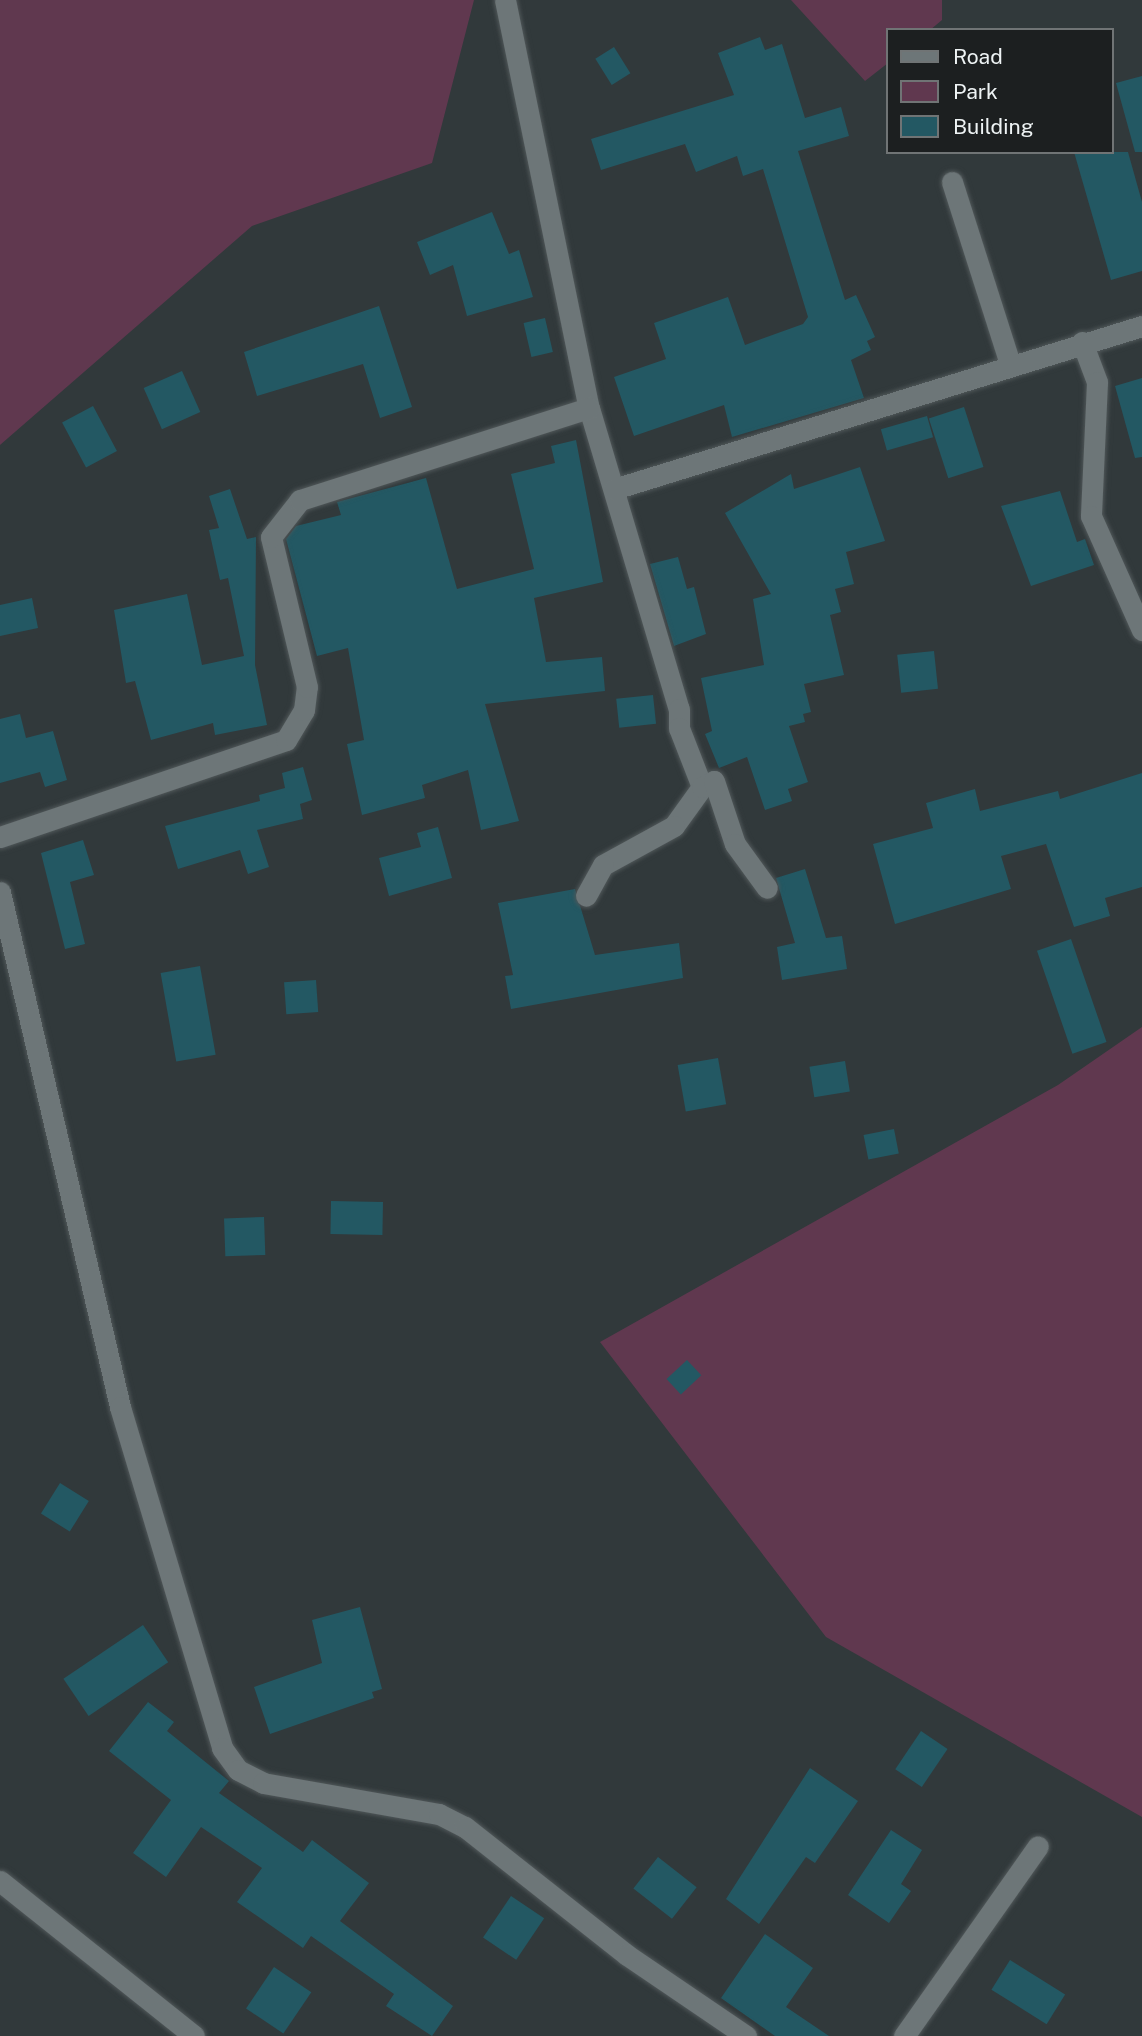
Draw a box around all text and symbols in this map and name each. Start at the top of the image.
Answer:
legend [886,28,1114,154]
text: Road [953,44,1003,69]
text: Park [953,79,998,104]
text: Building [953,114,1034,139]

